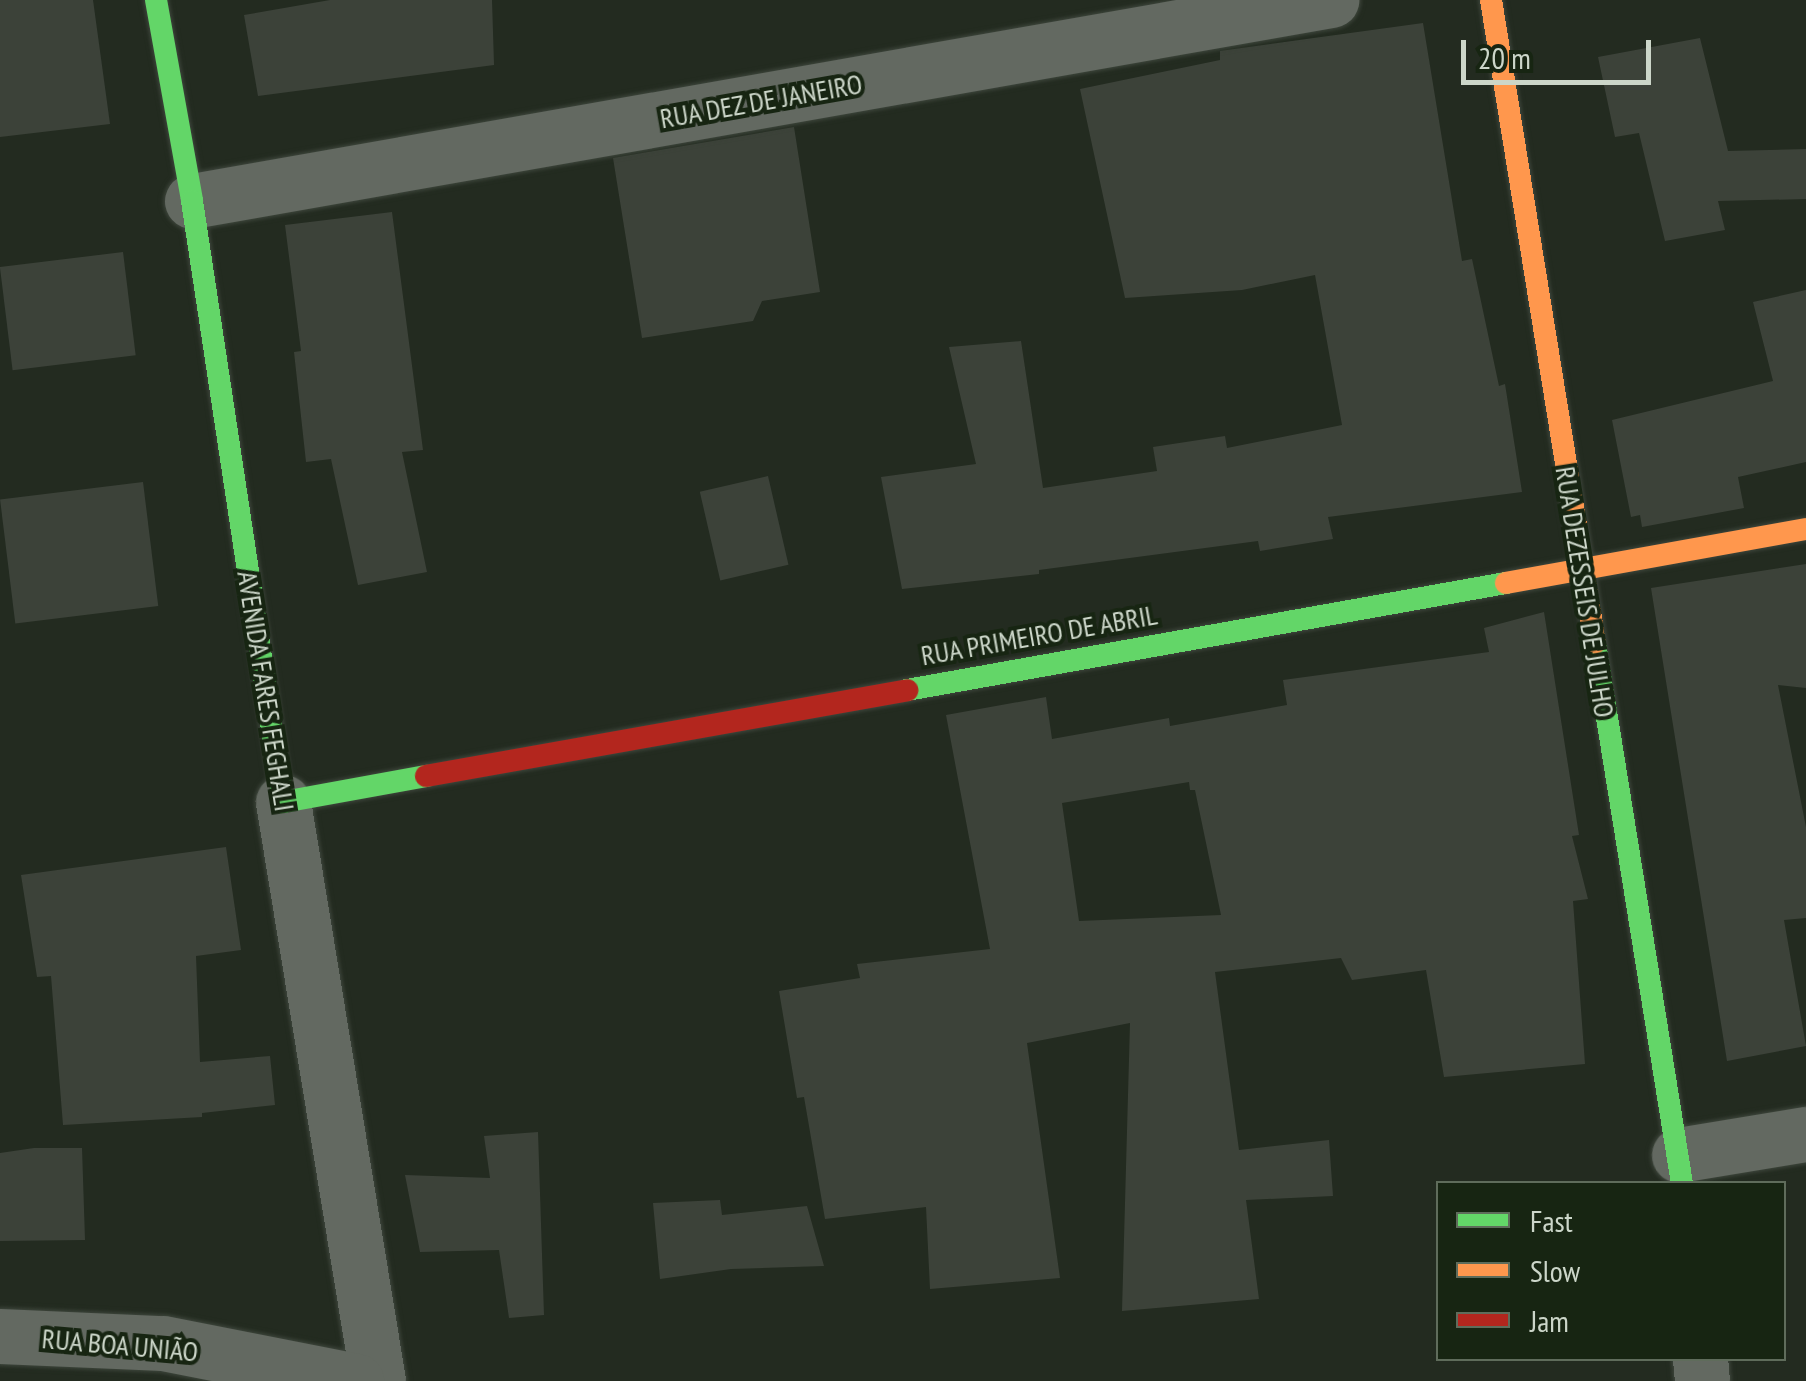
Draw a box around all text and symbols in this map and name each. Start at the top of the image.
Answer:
scale bar [1466,20,1656,82]
text: 20 m [1478,38,1531,77]
street label: RUA DEZ DE JANEIRO [656,67,866,135]
street label: RUA DEZESSEIS DE JULHO [1548,464,1622,720]
street label: AVENIDA FARES FEGHALI [230,568,302,814]
street label: RUA PRIMEIRO DE ABRIL [918,598,1160,672]
legend [1436,1181,1786,1361]
text: Fast [1530,1201,1573,1240]
text: Slow [1530,1251,1580,1290]
text: Jam [1530,1301,1569,1340]
street label: RUA BOA UNIÃO [40,1321,200,1369]

